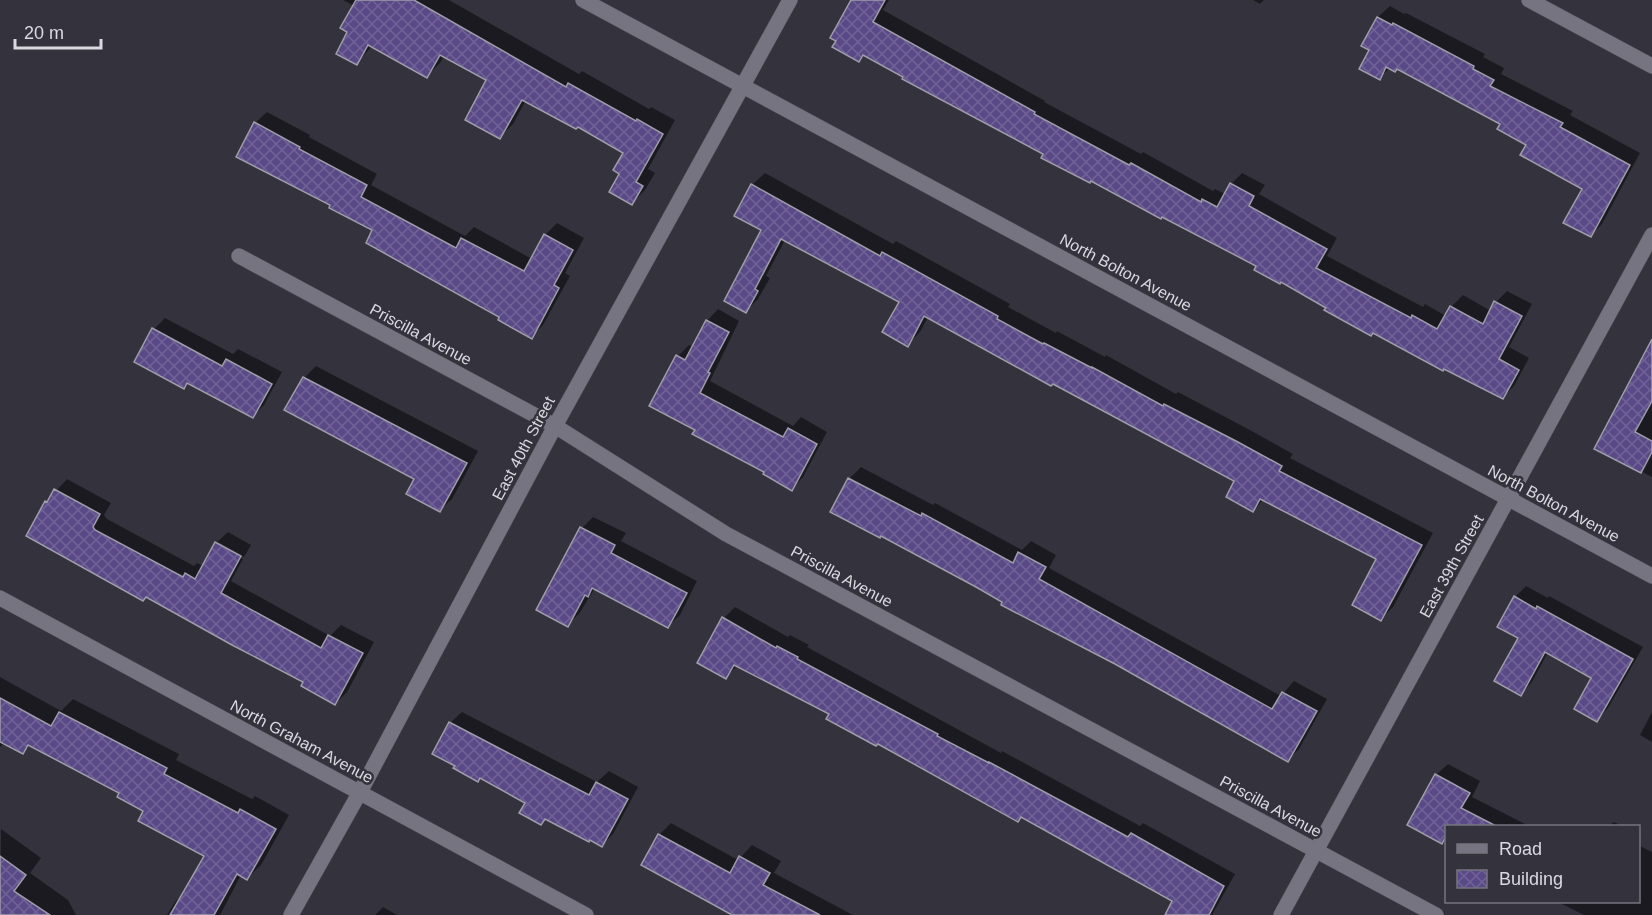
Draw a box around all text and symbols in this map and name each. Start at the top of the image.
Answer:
scale bar [15,12,100,50]
text: 20 m [24,23,64,43]
street label: North Bolton Avenue [1057,231,1195,314]
street label: Priscilla Avenue [367,300,475,368]
street label: East 40th Street [489,393,558,503]
street label: North Bolton Avenue [1485,462,1623,545]
street label: East 39th Street [1416,511,1487,621]
street label: Priscilla Avenue [788,542,896,610]
street label: North Graham Avenue [228,697,376,786]
street label: Priscilla Avenue [1217,772,1325,840]
legend [1445,825,1640,903]
text: Road [1499,839,1542,859]
text: Building [1499,869,1563,889]

